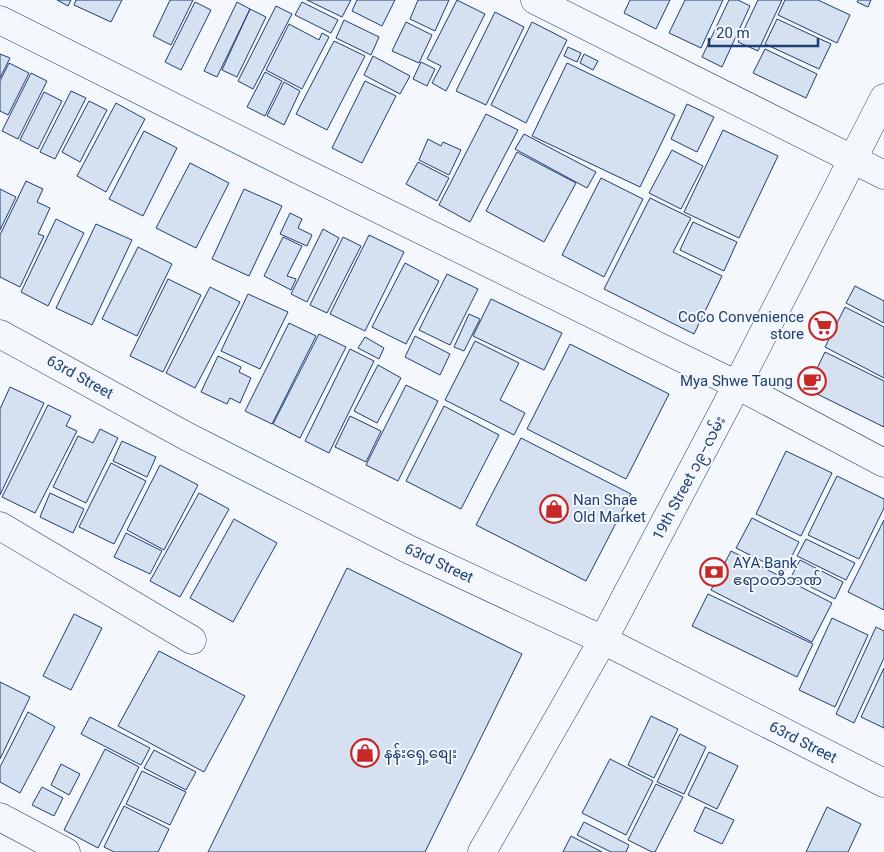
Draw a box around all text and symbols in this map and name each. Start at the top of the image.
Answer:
scale bar [709,15,818,47]
text: 20 m [716,24,750,42]
place label: CoCo Convenience store [678,308,804,343]
supermarket icon: CoCo Convenience store [808,311,838,341]
street label: 63rd Street [43,351,117,403]
cafe icon: Mya Shwe Taung [797,366,827,396]
place label: Mya Shwe Taung [680,372,793,390]
street label: 19th Street ၁၉−လမ်း [648,412,732,545]
place label: Nan Shae Old Market [573,491,646,526]
shop icon: Nan Shae Old Market [539,494,569,524]
street label: 63rd Street [402,539,476,587]
place label: AYA Bank ဧရာ၀တီဘဏ် [733,554,822,592]
bank icon: AYA Bank ဧရာ၀တီဘဏ် [699,557,729,587]
street label: 63rd Street [766,717,840,767]
shop icon: နန်းရှေ့စျေး [350,738,380,768]
place label: နန်းရှေ့စျေး [384,743,457,765]

